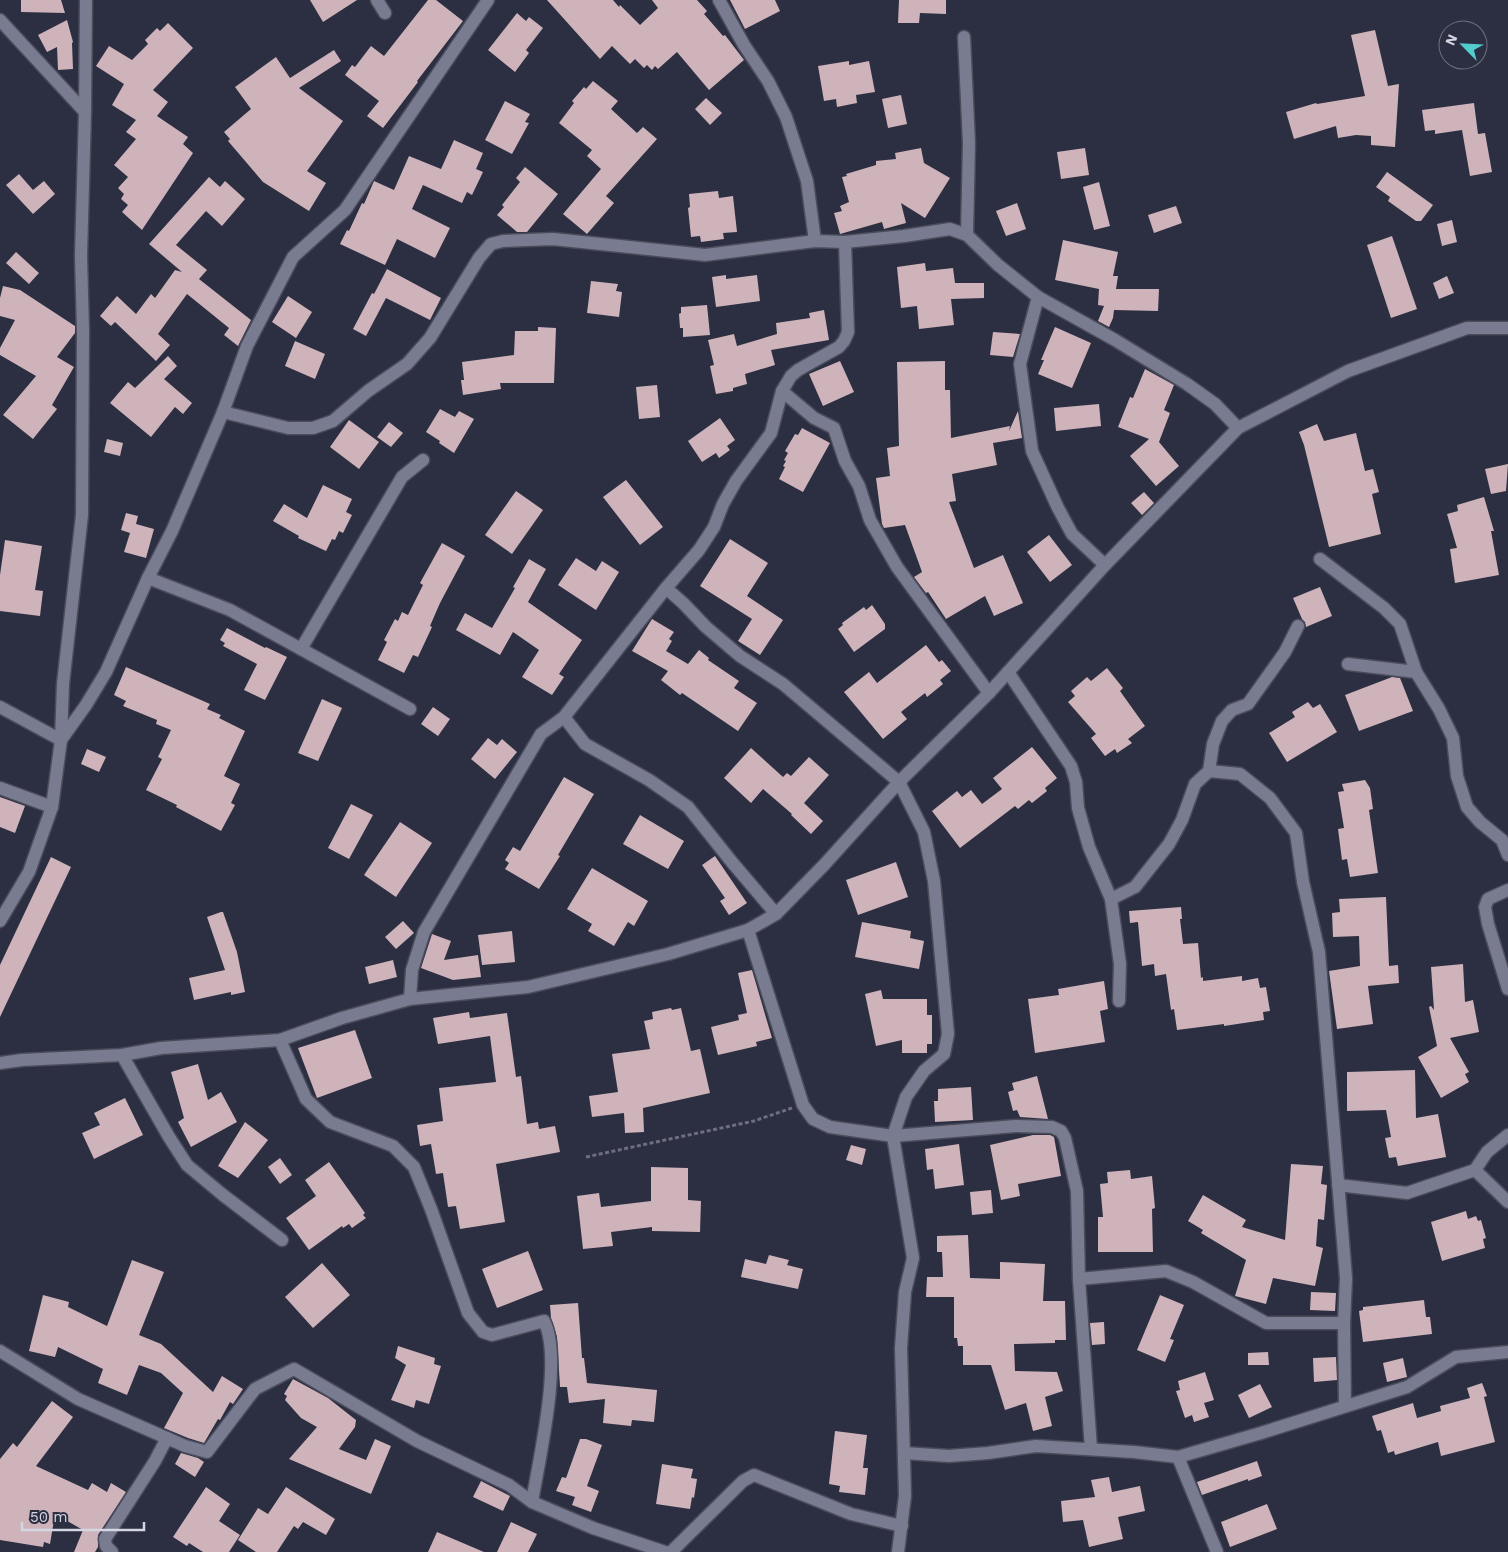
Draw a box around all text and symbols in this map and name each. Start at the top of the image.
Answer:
north arrow [1438,20,1488,70]
text: N [1442,32,1461,48]
scale bar [22,1500,145,1532]
text: 50 m [30,1508,67,1526]

